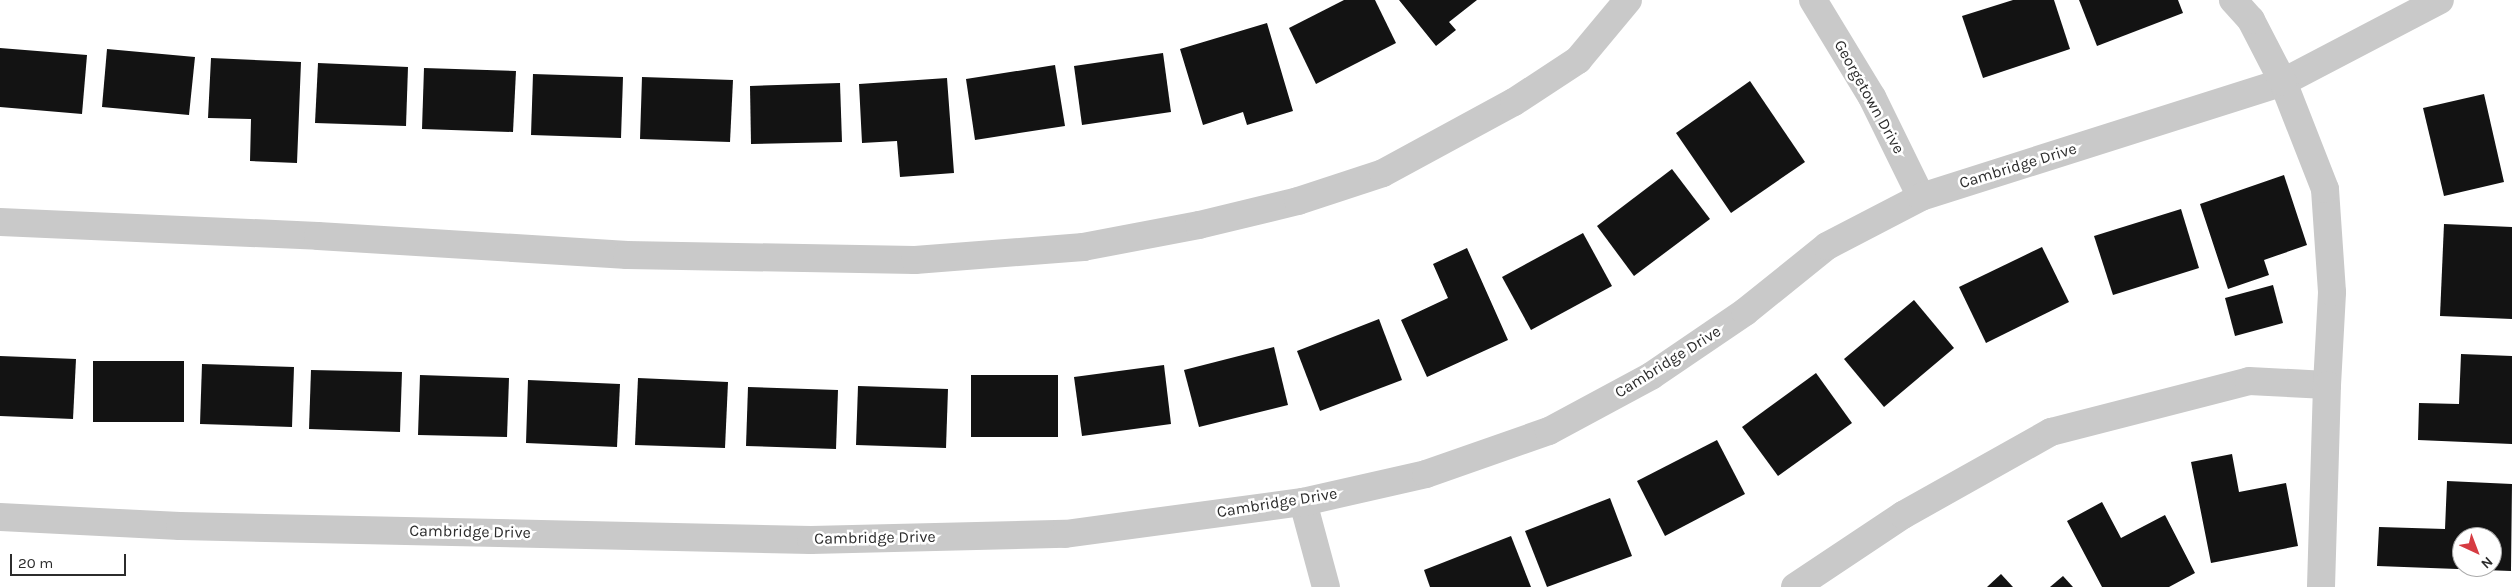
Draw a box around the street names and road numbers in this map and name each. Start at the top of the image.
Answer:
street label: Georgetown Drive [1830,37,1908,157]
street label: Cambridge Drive [1957,139,2079,193]
street label: Cambridge Drive [1611,322,1725,402]
street label: Cambridge Drive [1215,484,1339,522]
street label: Cambridge Drive [409,521,531,543]
street label: Cambridge Drive [814,527,936,549]

